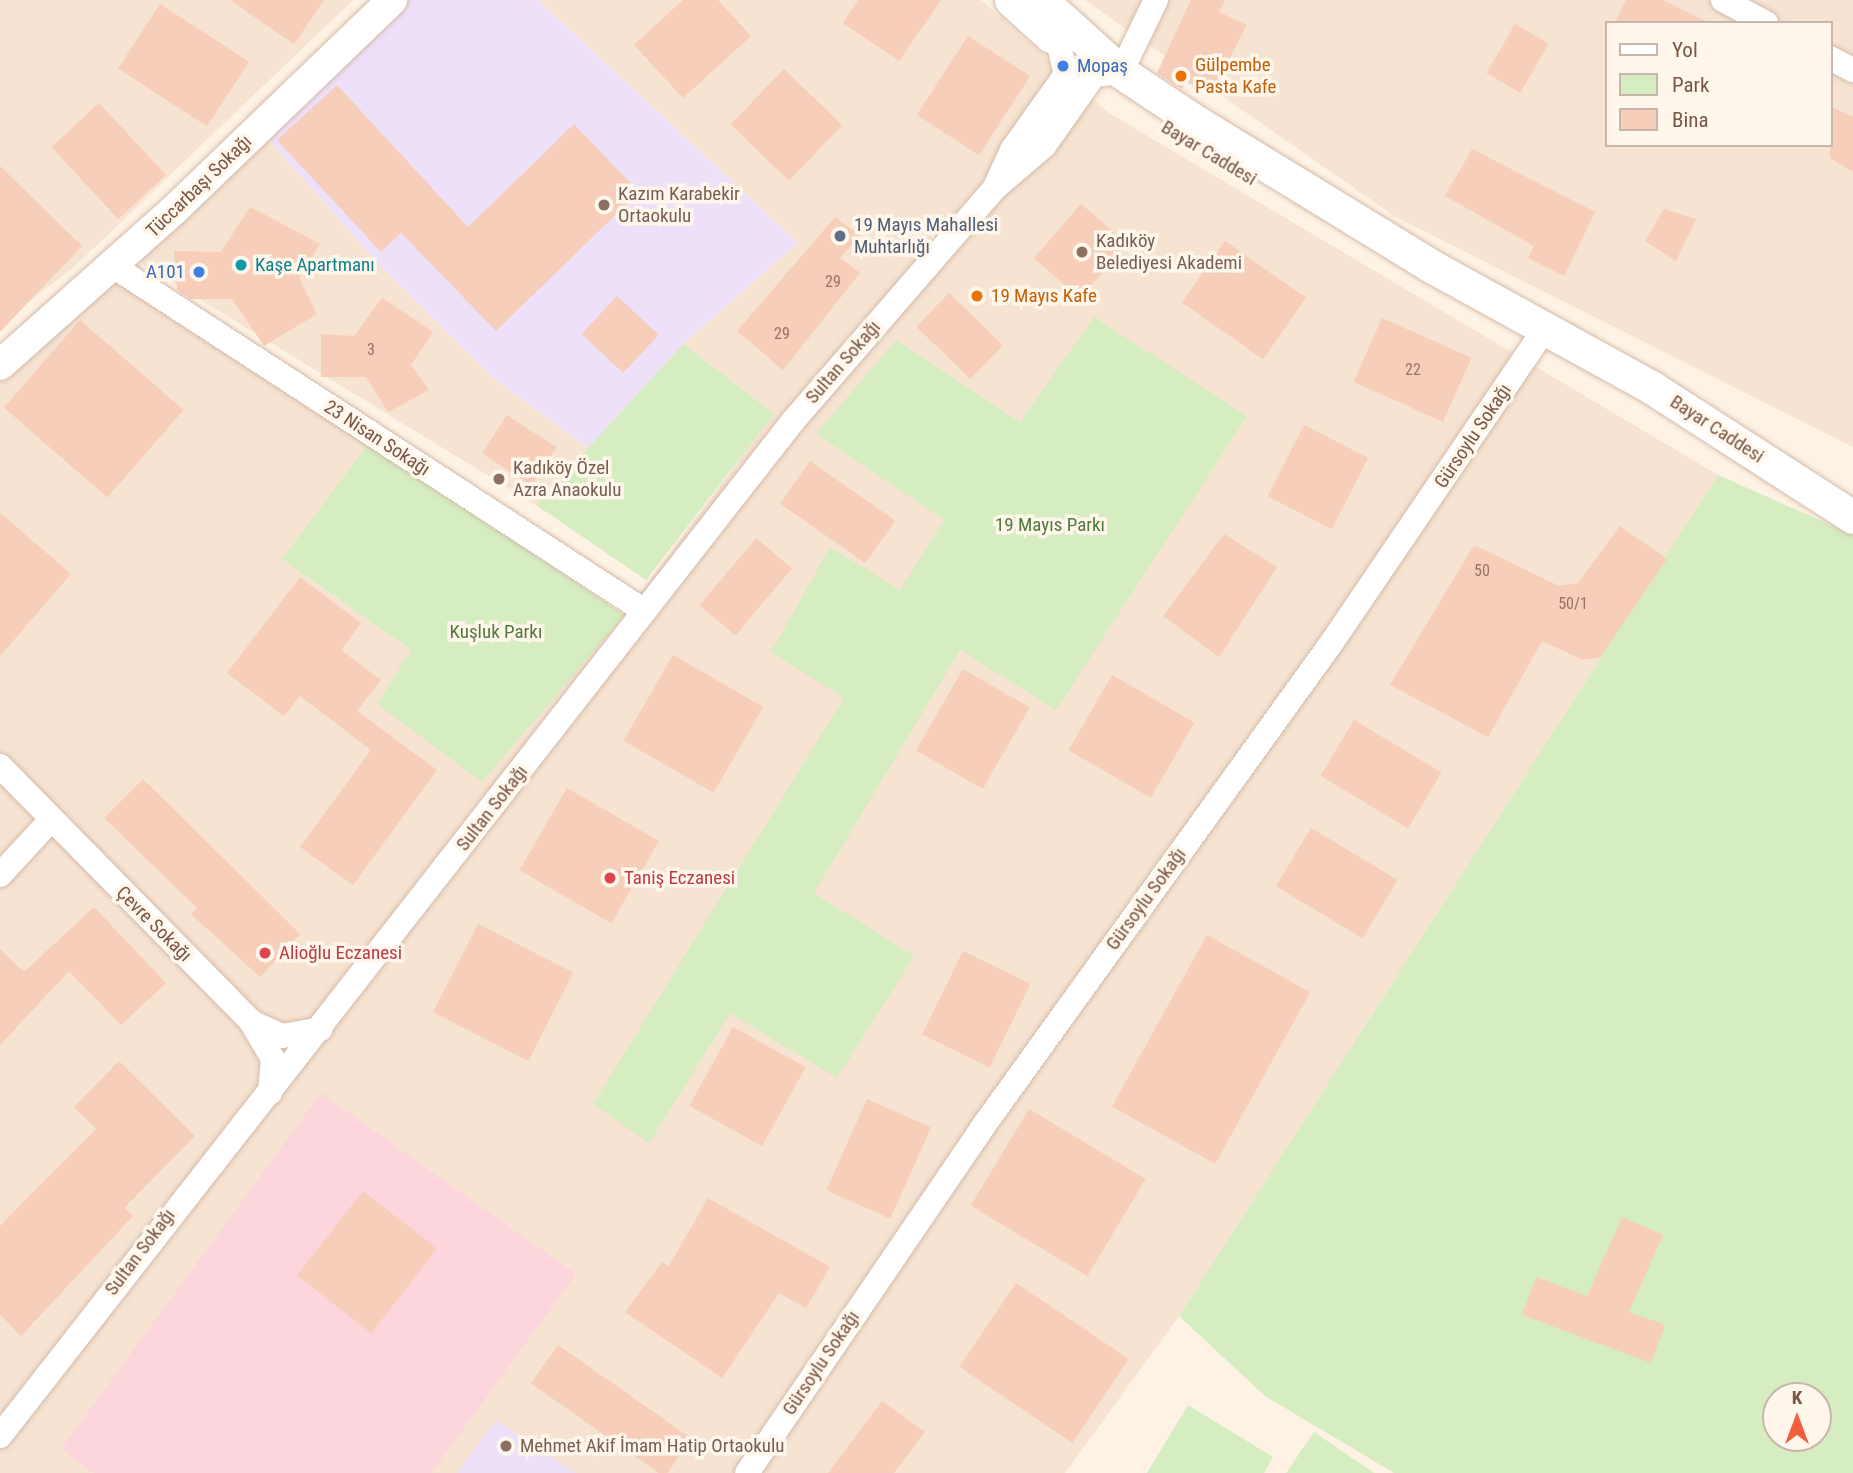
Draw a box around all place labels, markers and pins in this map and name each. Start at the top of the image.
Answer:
place label: Gülpembe Pasta Kafe [1195,54,1276,98]
place label: Mopaş [1077,55,1128,77]
marker: Mopaş [1055,58,1071,74]
marker: Gülpembe Pasta Kafe [1173,68,1189,84]
place label: Kazım Karabekir Ortaokulu [618,183,740,227]
marker: Kazım Karabekir Ortaokulu [596,197,612,213]
place label: 19 Mayıs Mahallesi Muhtarlığı [854,214,998,258]
marker: 19 Mayıs Mahallesi Muhtarlığı [832,228,848,244]
place label: Kadıköy Belediyesi Akademi [1096,230,1242,274]
marker: Kadıköy Belediyesi Akademi [1074,244,1090,260]
place label: Kaşe Apartmanı [255,254,375,276]
marker: Kaşe Apartmanı [233,257,249,273]
place label: A101 [146,261,185,283]
marker: A101 [191,264,207,280]
place label: 19 Mayıs Kafe [991,285,1097,307]
marker: 19 Mayıs Kafe [969,288,985,304]
place label: Kadıköy Özel Azra Anaokulu [513,457,621,501]
marker: Kadıköy Özel Azra Anaokulu [491,471,507,487]
place label: Taniş Eczanesi [624,867,735,889]
marker: Taniş Eczanesi [602,870,618,886]
place label: Alioğlu Eczanesi [279,942,402,964]
marker: Alioğlu Eczanesi [257,945,273,961]
place label: Mehmet Akif İmam Hatip Ortaokulu [520,1435,785,1457]
marker: Mehmet Akif İmam Hatip Ortaokulu [498,1438,514,1454]

